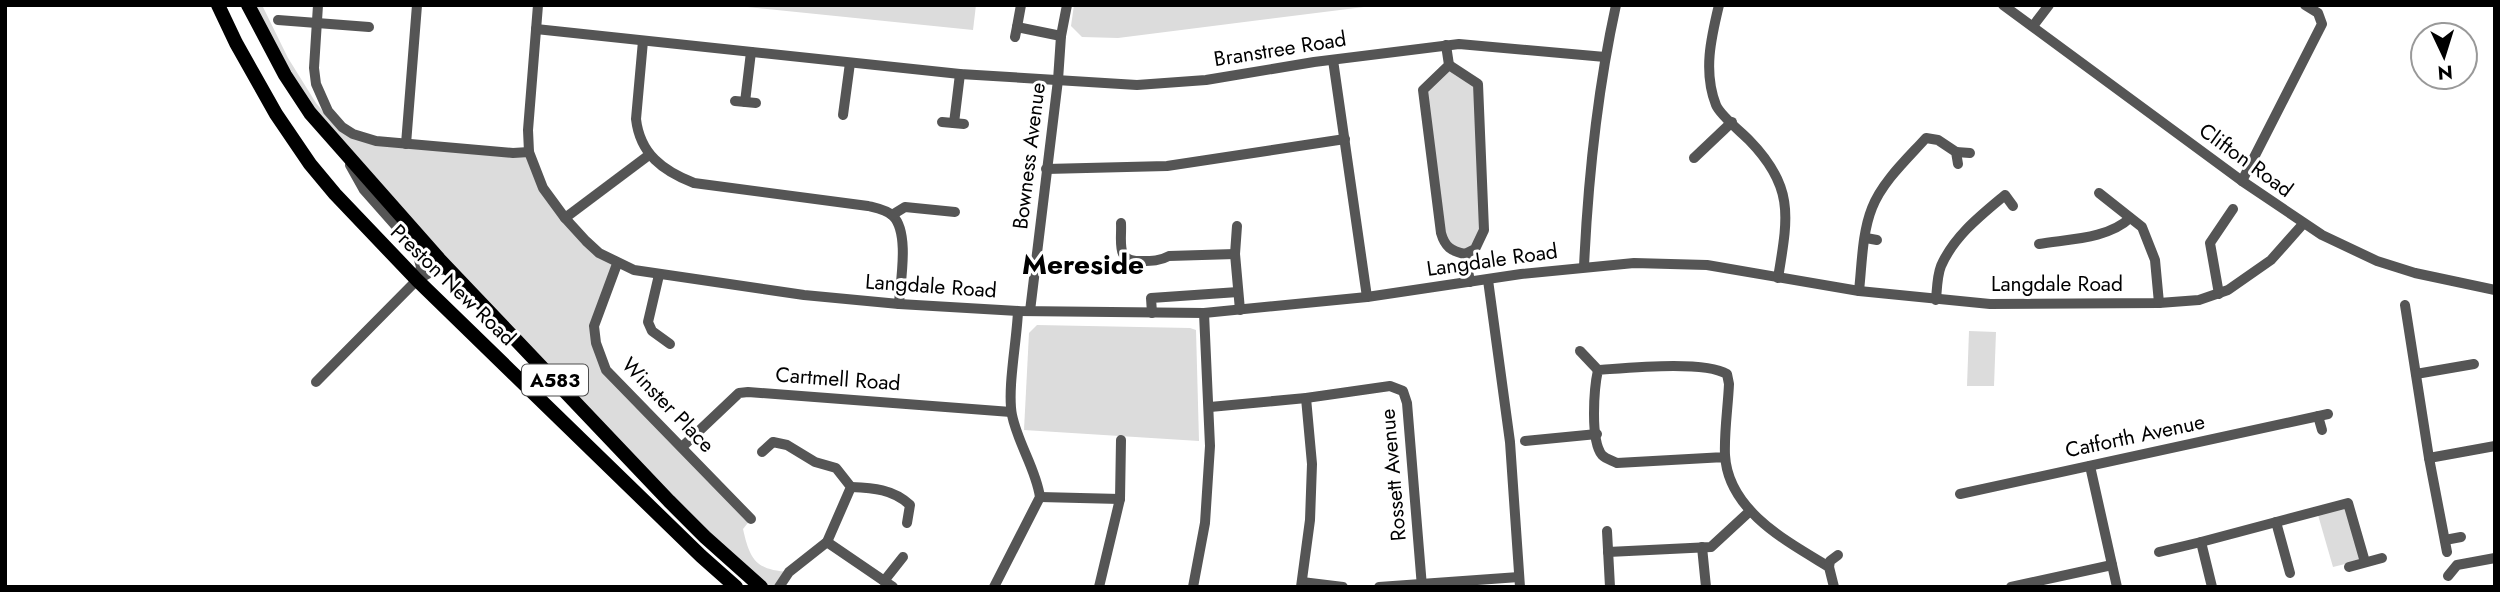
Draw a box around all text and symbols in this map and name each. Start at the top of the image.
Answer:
north arrow [2409,21,2479,91]
street label: Branstree Road [1212,24,1348,74]
text: N [2437,58,2454,86]
street label: Bowness Avenue [1005,81,1053,231]
street label: Clifton Road [2193,116,2299,204]
street label: Preston New Road [384,217,522,353]
street label: Langdale Road [1425,236,1559,284]
district label: Mereside [1022,244,1144,285]
street label: Langdale Road [864,266,998,306]
street label: Langdale Road [1991,269,2123,299]
street label: Winster Place [615,351,721,460]
street label: Cartmell Road [775,360,901,398]
road number: A583 [522,364,588,396]
street label: Rossett Avenue [1372,407,1414,542]
street label: Catforth Avenue [2062,407,2208,465]

